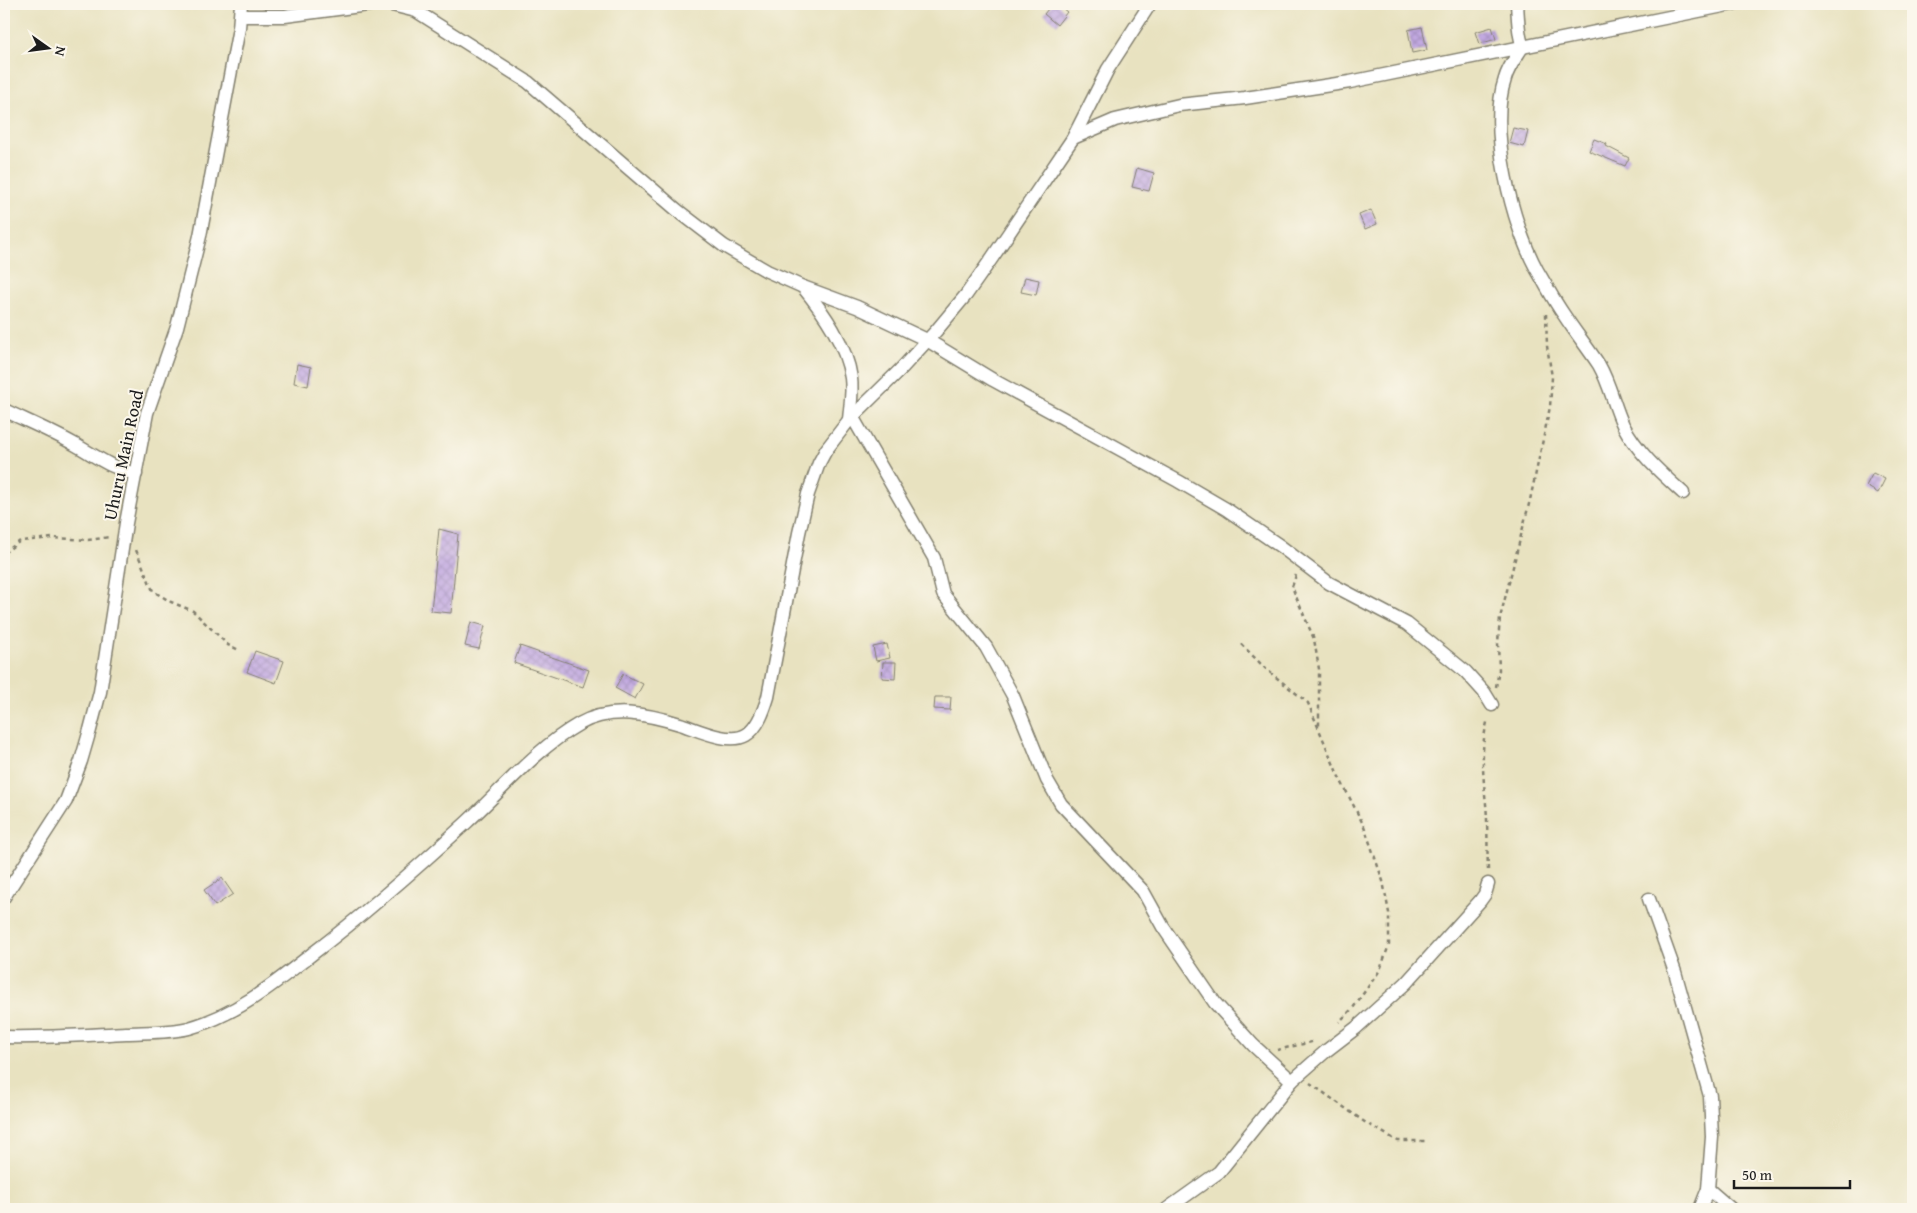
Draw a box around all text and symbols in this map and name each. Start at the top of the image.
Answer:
north arrow [22,22,72,72]
text: N [50,44,71,59]
street label: Uhuru Main Road [96,387,150,523]
scale bar [1734,1158,1851,1190]
text: 50 m [1742,1164,1773,1185]

